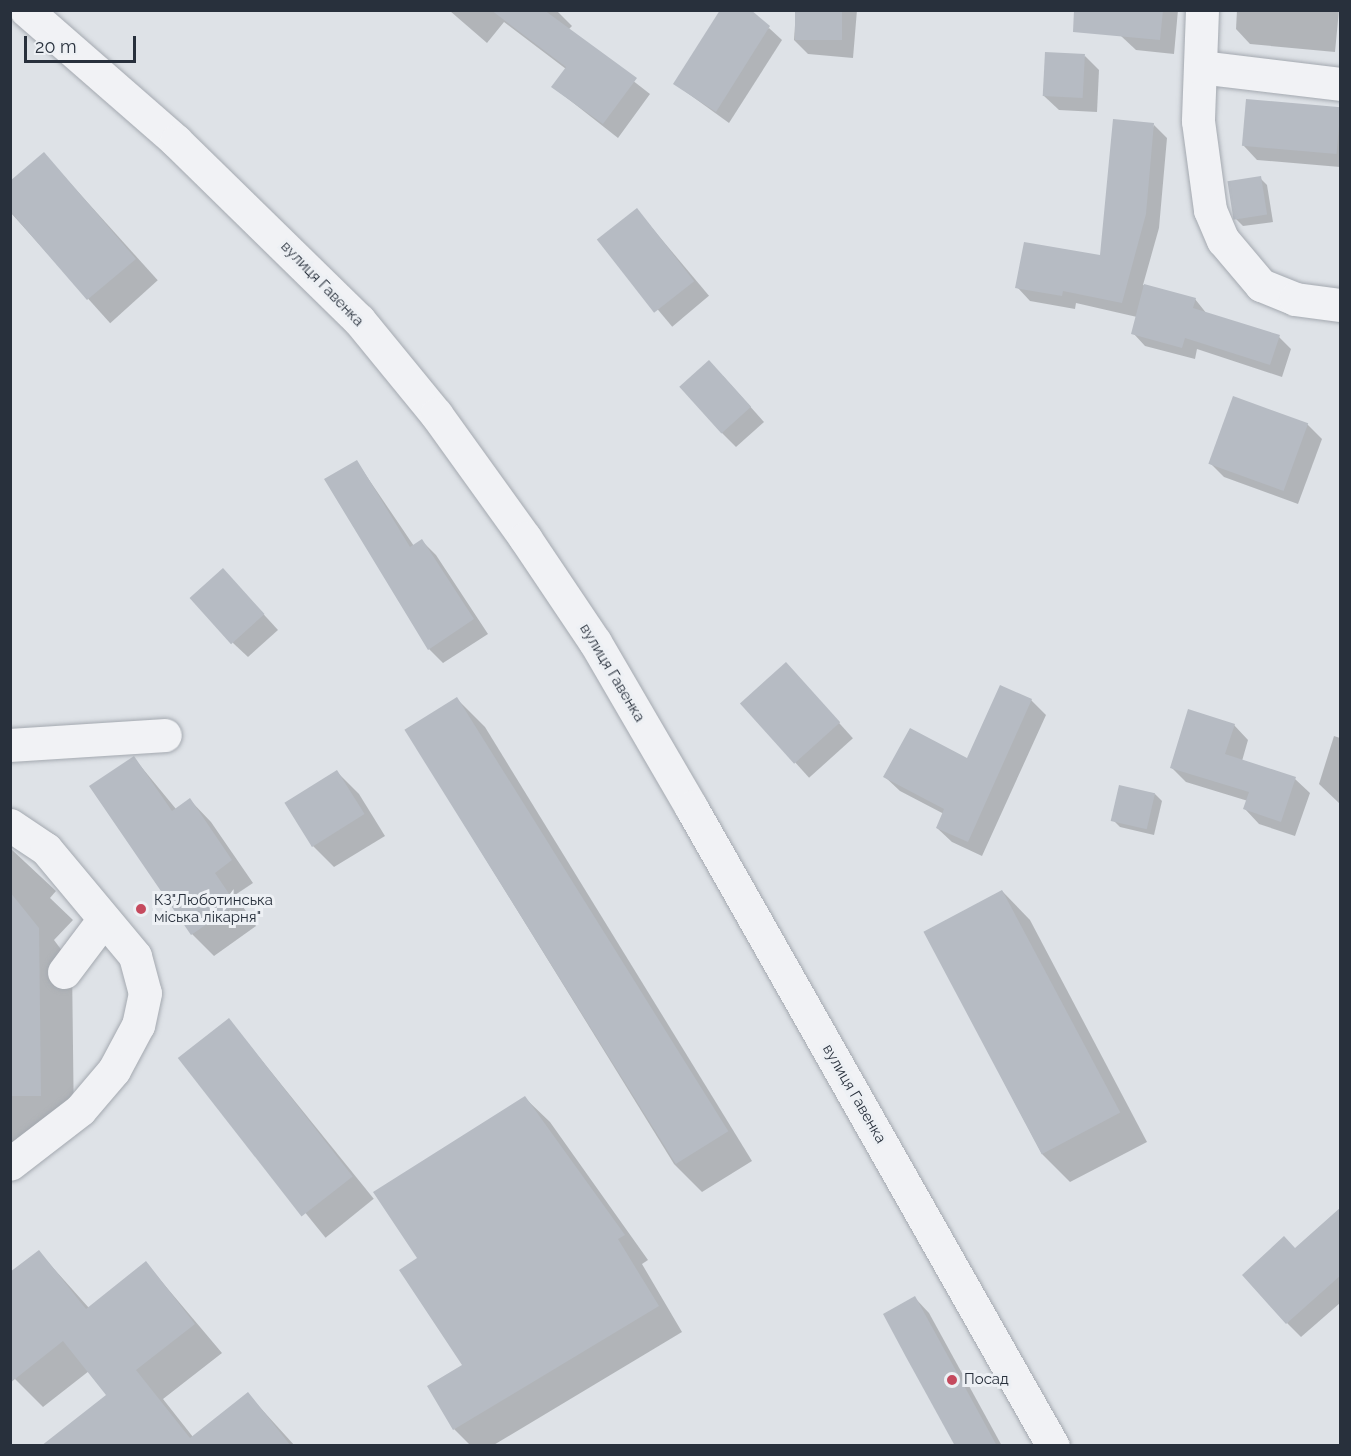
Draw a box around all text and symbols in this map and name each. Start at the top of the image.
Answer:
scale bar [27,24,140,62]
text: 20 m [35,36,77,57]
street label: вулиця Гавенка [277,238,367,330]
street label: вулиця Гавенка [576,621,648,725]
place label: КЗ"Люботинська мiська лiкарня" [154,891,273,926]
marker: КЗ"Люботинська мiська лiкарня" [132,900,150,918]
street label: вулиця Гавенка [818,1041,890,1147]
place label: Посад [964,1371,1009,1389]
marker: Посад [945,1373,959,1387]

